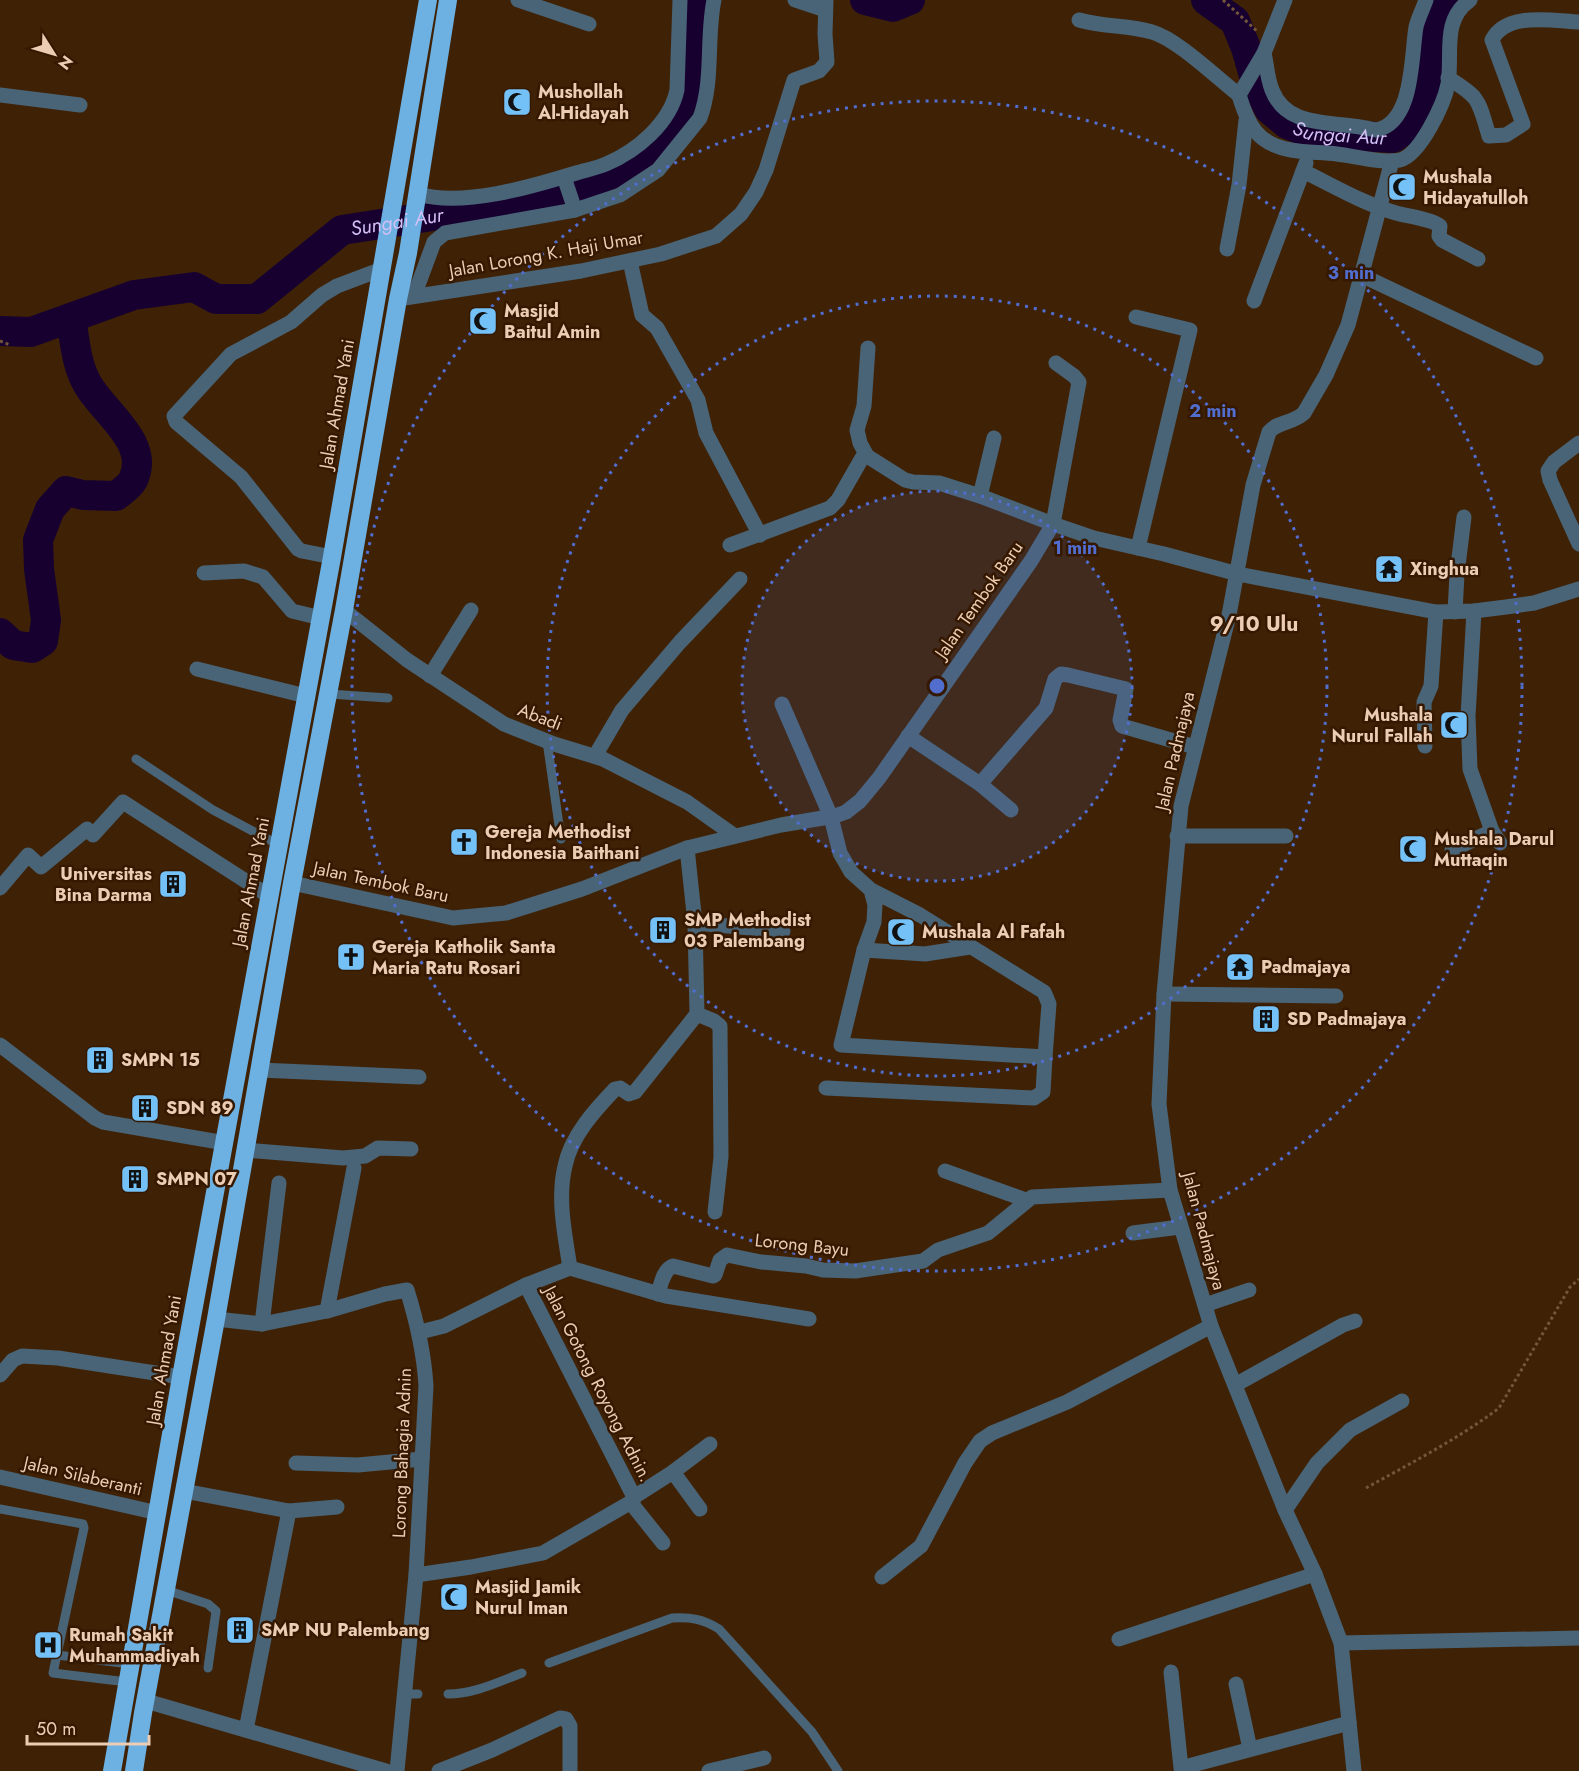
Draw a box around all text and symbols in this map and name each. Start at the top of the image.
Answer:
north arrow [24,24,84,84]
text: N [53,51,79,75]
place label: Mushollah Al-Hidayah [537,79,629,126]
mosque icon: Mushollah Al-Hidayah [501,86,533,118]
water label: Sungai Aur [1289,113,1388,152]
place label: Mushala Hidayatulloh [1423,164,1529,211]
mosque icon: Mushala Hidayatulloh [1386,171,1418,203]
water label: Sungai Aur [348,200,447,243]
street label: Jalan Lorong K. Haji Umar [445,224,646,284]
text: 3 min [1328,260,1374,286]
place label: Masjid Baitul Amin [504,298,600,345]
mosque icon: Masjid Baitul Amin [467,305,499,337]
street label: Jalan Ahmad Yani [312,337,361,473]
text: 2 min [1189,398,1237,424]
text: 1 min [1053,535,1097,561]
street label: Jalan Tembok Baru [928,536,1029,666]
temple icon: Xinghua [1373,553,1405,585]
place label: Xinghua [1410,556,1479,582]
district label: 9/10 Ulu [1210,609,1298,639]
centre of rings [927,676,947,696]
street label: Jalan Padmajaya [1148,689,1201,815]
street label: Abadi [514,697,566,737]
place label: Mushala Nurul Fallah [1332,702,1433,749]
mosque icon: Mushala Nurul Fallah [1438,709,1470,741]
street label: Jalan Ahmad Yani [225,815,276,951]
place label: Gereja Methodist Indonesia Baithani [485,819,639,866]
church icon: Gereja Methodist Indonesia Baithani [448,826,480,858]
place label: Mushala Darul Muttaqin [1434,826,1554,873]
mosque icon: Mushala Darul Muttaqin [1397,833,1429,865]
street label: Jalan Tembok Baru [309,854,451,909]
place label: Universitas Bina Darma [55,861,152,908]
building icon: Universitas Bina Darma [157,868,189,900]
place label: SMP Methodist 03 Palembang [684,907,811,954]
building icon: SMP Methodist 03 Palembang [647,914,679,946]
mosque icon: Mushala Al Fafah [885,916,917,948]
place label: Mushala Al Fafah [922,919,1065,945]
place label: Gereja Katholik Santa Maria Ratu Rosari [372,934,556,981]
church icon: Gereja Katholik Santa Maria Ratu Rosari [335,941,367,973]
temple icon: Padmajaya [1224,951,1256,983]
place label: Padmajaya [1261,954,1351,980]
building icon: SD Padmajaya [1250,1003,1282,1035]
place label: SD Padmajaya [1287,1006,1406,1032]
building icon: SMPN 15 [84,1044,116,1076]
place label: SMPN 15 [121,1047,200,1073]
building icon: SDN 89 [129,1092,161,1124]
place label: SDN 89 [166,1095,233,1121]
building icon: SMPN 07 [119,1163,151,1195]
place label: SMPN 07 [156,1166,237,1192]
street label: Jalan Padmajaya [1175,1167,1232,1293]
street label: Lorong Bayu [754,1227,850,1263]
street label: Jalan Gotong Royong Adnin. [536,1280,659,1487]
street label: Jalan Ahmad Yani [139,1293,188,1429]
street label: Lorong Bahagia Adnin [386,1367,418,1539]
street label: Jalan Silaberanti [19,1449,145,1502]
place label: Masjid Jamik Nurul Iman [475,1574,582,1621]
mosque icon: Masjid Jamik Nurul Iman [438,1581,470,1613]
building icon: SMP NU Palembang [224,1614,256,1646]
place label: SMP NU Palembang [261,1617,430,1643]
place label: Rumah Sakit Muhammadiyah [69,1622,200,1669]
hospital icon: Rumah Sakit Muhammadiyah [32,1629,64,1661]
scale bar [27,1708,148,1746]
text: 50 m [36,1716,76,1742]

